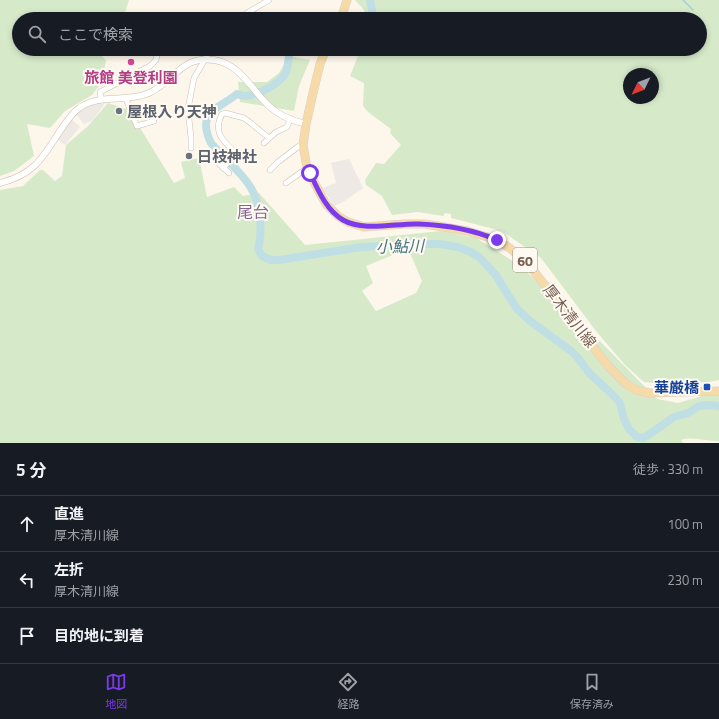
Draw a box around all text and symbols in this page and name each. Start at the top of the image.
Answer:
search box [12,12,707,56]
icon: search [26,23,48,45]
text: ここで検索 [58,23,133,46]
marker: 旅館 美登利園 [126,57,136,67]
place label: 旅館 美登利園 [84,66,178,89]
north arrow [623,68,659,104]
place label: 屋根入り天神 [127,100,217,123]
marker: 屋根入り天神 [114,106,124,116]
place label: 日枝神社 [197,145,257,168]
marker: 日枝神社 [184,151,194,161]
route start [301,164,319,182]
district label: 尾台 [237,200,269,224]
route end [488,231,506,249]
water label: 小鮎川 [376,234,426,258]
road number: 60 [513,248,537,272]
street label: 厚木清川線 [538,279,602,353]
place label: 華厳橋 [654,376,700,399]
marker: 華厳橋 [702,382,712,392]
text: 5 分 [16,457,46,483]
text: 徒歩 · 330 m [633,459,703,479]
text: 直進 [54,502,84,525]
icon: ahead [16,513,38,535]
text: 100 m [667,514,703,534]
text: 厚木清川線 [54,525,119,545]
text: 左折 [54,558,84,581]
icon: left [16,569,38,591]
text: 230 m [667,570,703,590]
text: 厚木清川線 [54,581,119,601]
text: 目的地に到着 [54,624,144,647]
icon: arrive [16,625,38,647]
tab: 地図 [105,671,127,712]
tab: 経路 [337,671,359,712]
tab: 保存済み [570,671,614,712]

